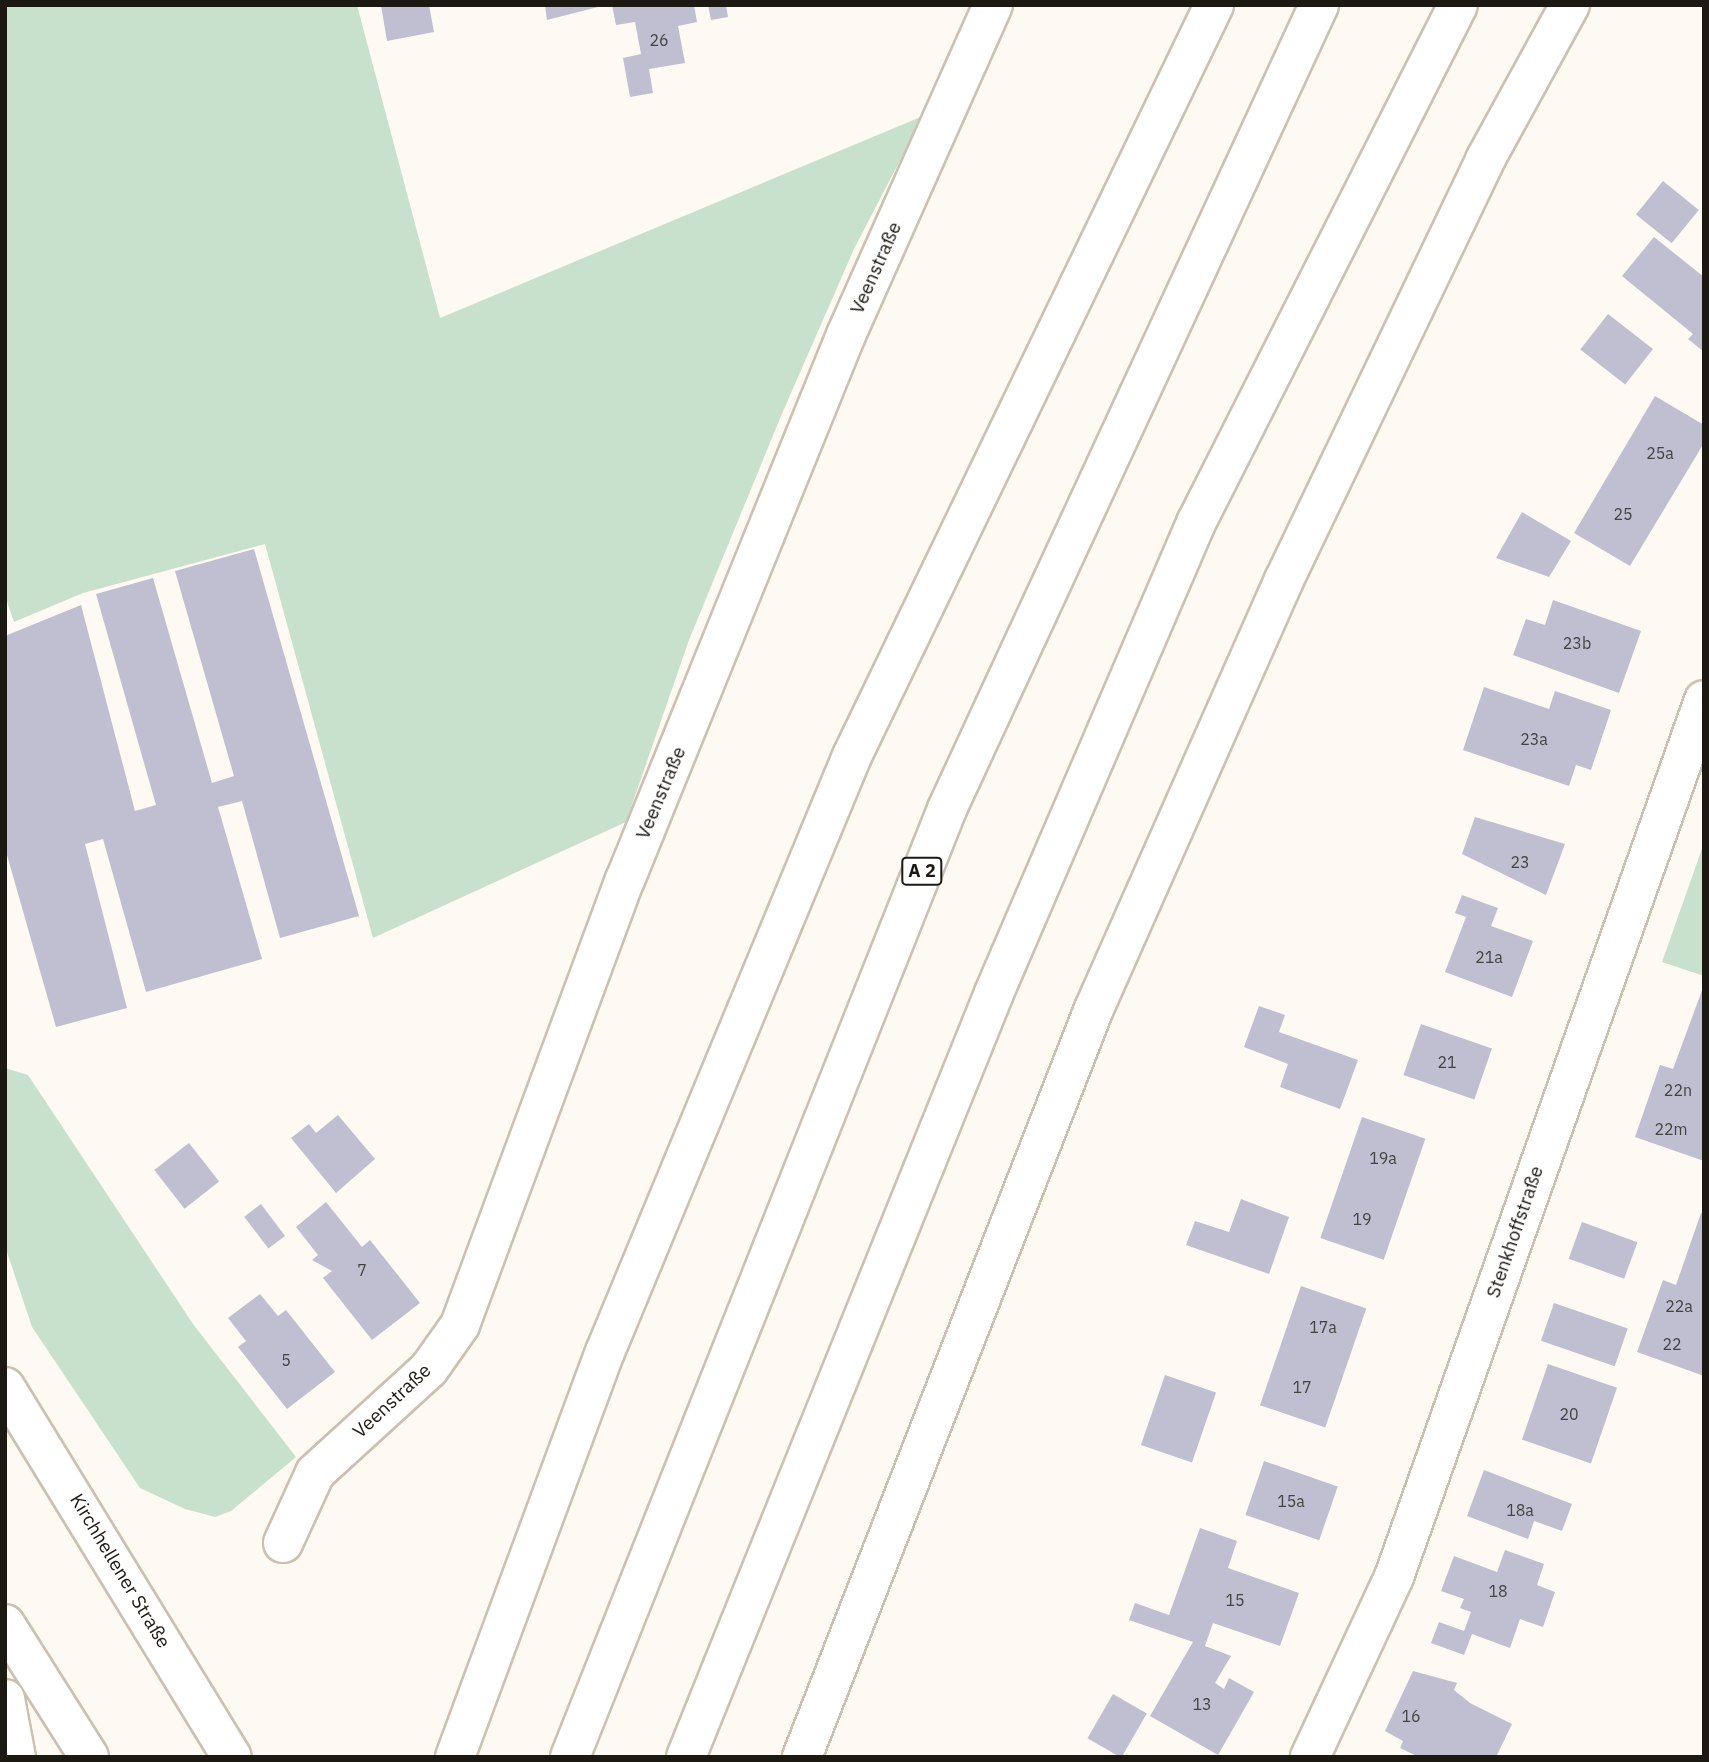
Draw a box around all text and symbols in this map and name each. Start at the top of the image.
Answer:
house number: 26 [649,30,669,50]
street label: Veenstraße [846,219,906,317]
house number: 25a [1646,443,1674,463]
house number: 25 [1613,504,1633,524]
house number: 23b [1563,633,1591,653]
house number: 23a [1520,729,1548,749]
street label: Veenstraße [631,743,691,843]
house number: 23 [1510,852,1530,872]
road number: A 2 [901,856,943,886]
house number: 21a [1475,947,1503,967]
house number: 21 [1437,1052,1457,1072]
house number: 22n [1664,1080,1692,1100]
house number: 22m [1654,1119,1688,1139]
house number: 19a [1369,1148,1397,1168]
street label: Stenkhoffstraße [1482,1163,1548,1301]
house number: 19 [1352,1209,1372,1229]
house number: 7 [357,1260,367,1280]
house number: 22a [1665,1296,1693,1316]
house number: 17a [1309,1317,1337,1337]
house number: 22 [1662,1334,1682,1354]
house number: 5 [281,1350,291,1370]
street label: Veenstraße [348,1359,436,1443]
house number: 17 [1292,1377,1312,1397]
house number: 20 [1559,1404,1579,1424]
street label: Kirchhellener Straße [65,1490,175,1652]
house number: 15a [1277,1491,1305,1511]
house number: 18a [1506,1500,1534,1520]
house number: 18 [1488,1581,1508,1601]
house number: 15 [1225,1590,1245,1610]
house number: 13 [1192,1694,1212,1714]
house number: 16 [1401,1706,1421,1726]

